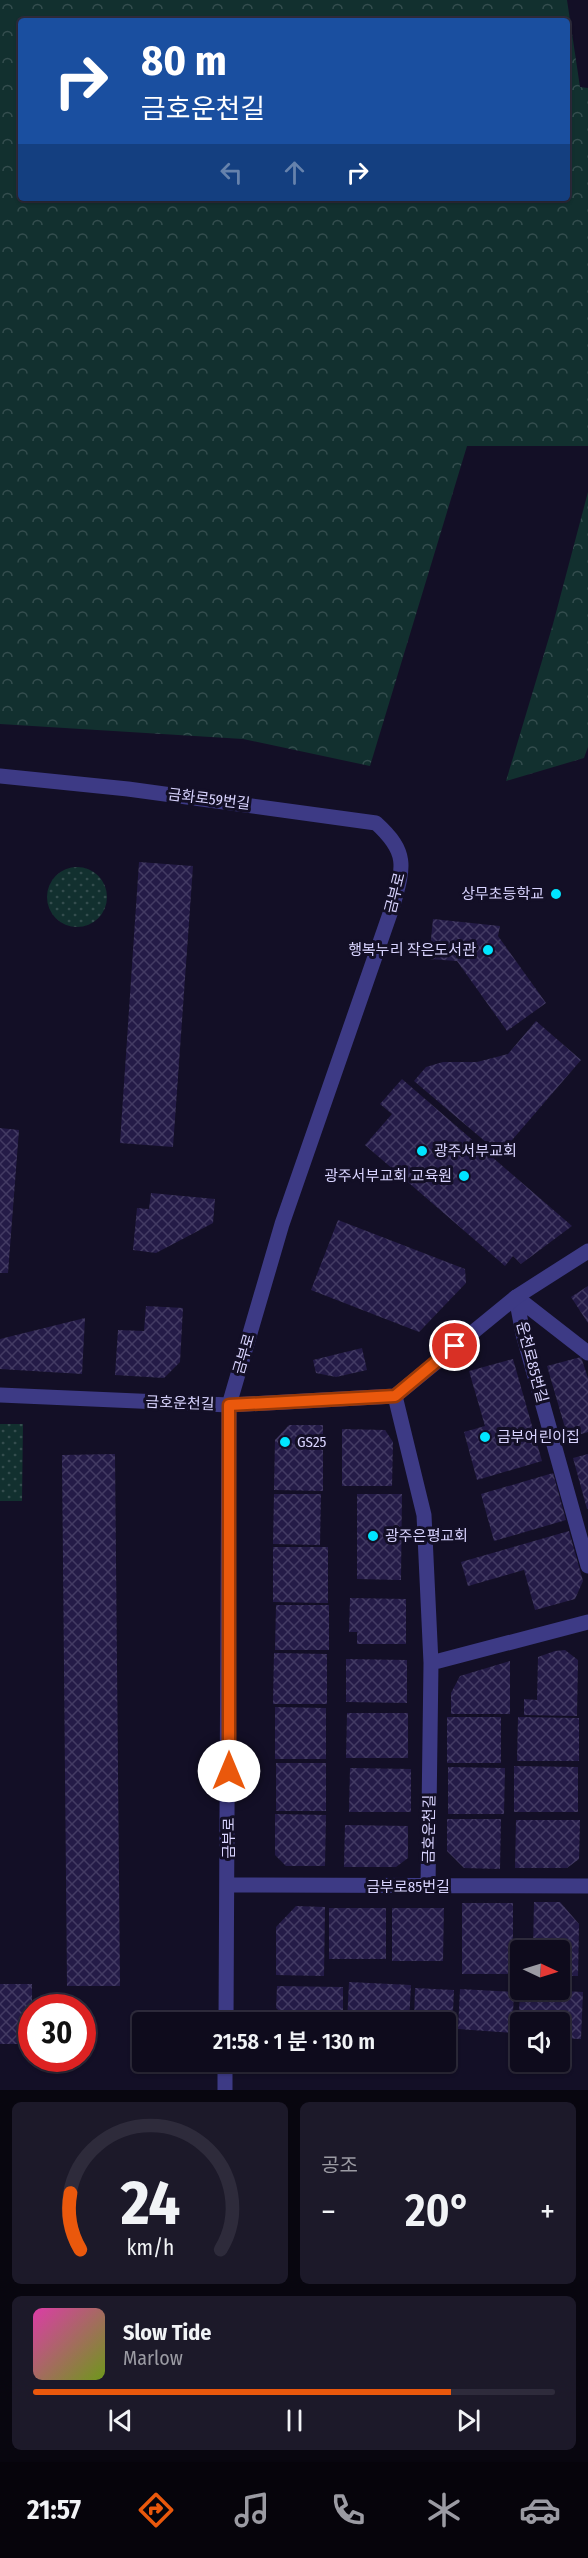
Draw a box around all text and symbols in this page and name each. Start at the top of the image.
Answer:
text: 80 m [141,36,227,86]
icon: right [42,42,120,120]
text: 금호운천길 [141,93,265,125]
icon: left [215,156,248,189]
icon: ahead [278,156,311,189]
icon: right [341,156,374,189]
street label: 금화로59번길 [167,785,251,813]
street label: 금부로 [381,871,409,915]
place label: 상무초등학교 [461,885,544,903]
marker: 상무초등학교 [549,887,563,901]
place label: 행복누리 작은도서관 [348,941,476,959]
marker: 행복누리 작은도서관 [481,943,495,957]
place label: 광주서부교회 [434,1142,517,1160]
marker: 광주서부교회 [415,1144,429,1158]
place label: 광주서부교회 교육원 [324,1167,452,1185]
marker: 광주서부교회 교육원 [457,1169,471,1183]
street label: 운천로85번길 [513,1319,551,1405]
pin [429,1320,480,1371]
icon: arrive [438,1329,471,1362]
street label: 금부로 [230,1332,258,1376]
street label: 금호운천길 [145,1393,215,1413]
place label: 금부어린이집 [497,1428,580,1446]
marker: 금부어린이집 [478,1430,492,1444]
place label: GS25 [297,1433,327,1451]
marker: GS25 [278,1435,292,1449]
place label: 광주은평교회 [385,1527,468,1545]
marker: 광주은평교회 [366,1529,380,1543]
position arrow [197,1739,261,1803]
street label: 금호운천길 [419,1794,439,1864]
street label: 금부로 [220,1817,238,1859]
street label: 금부로85번길 [366,1878,450,1896]
north arrow [510,1940,570,2000]
map controls [510,1940,570,2072]
speed limit sign: 30 [18,1994,96,2072]
button: sound [510,2012,570,2072]
text: 21:58 · 1 분 · 130 m [213,2028,375,2055]
text: 공조 [321,2153,358,2177]
text: 24 [119,2166,180,2241]
text: 20° [405,2184,471,2238]
text: − [321,2192,336,2232]
text: + [540,2192,555,2232]
text: km/h [126,2235,174,2261]
text: Slow Tide [123,2319,211,2346]
text: Marlow [123,2346,183,2370]
icon: previous [104,2404,137,2437]
icon: pause [278,2404,311,2437]
icon: next [452,2404,485,2437]
icon: directions [135,2489,177,2531]
icon: music [231,2489,273,2531]
icon: phone [327,2489,369,2531]
icon: climate [423,2489,465,2531]
icon: car [519,2489,561,2531]
text: 21:57 [27,2494,81,2526]

